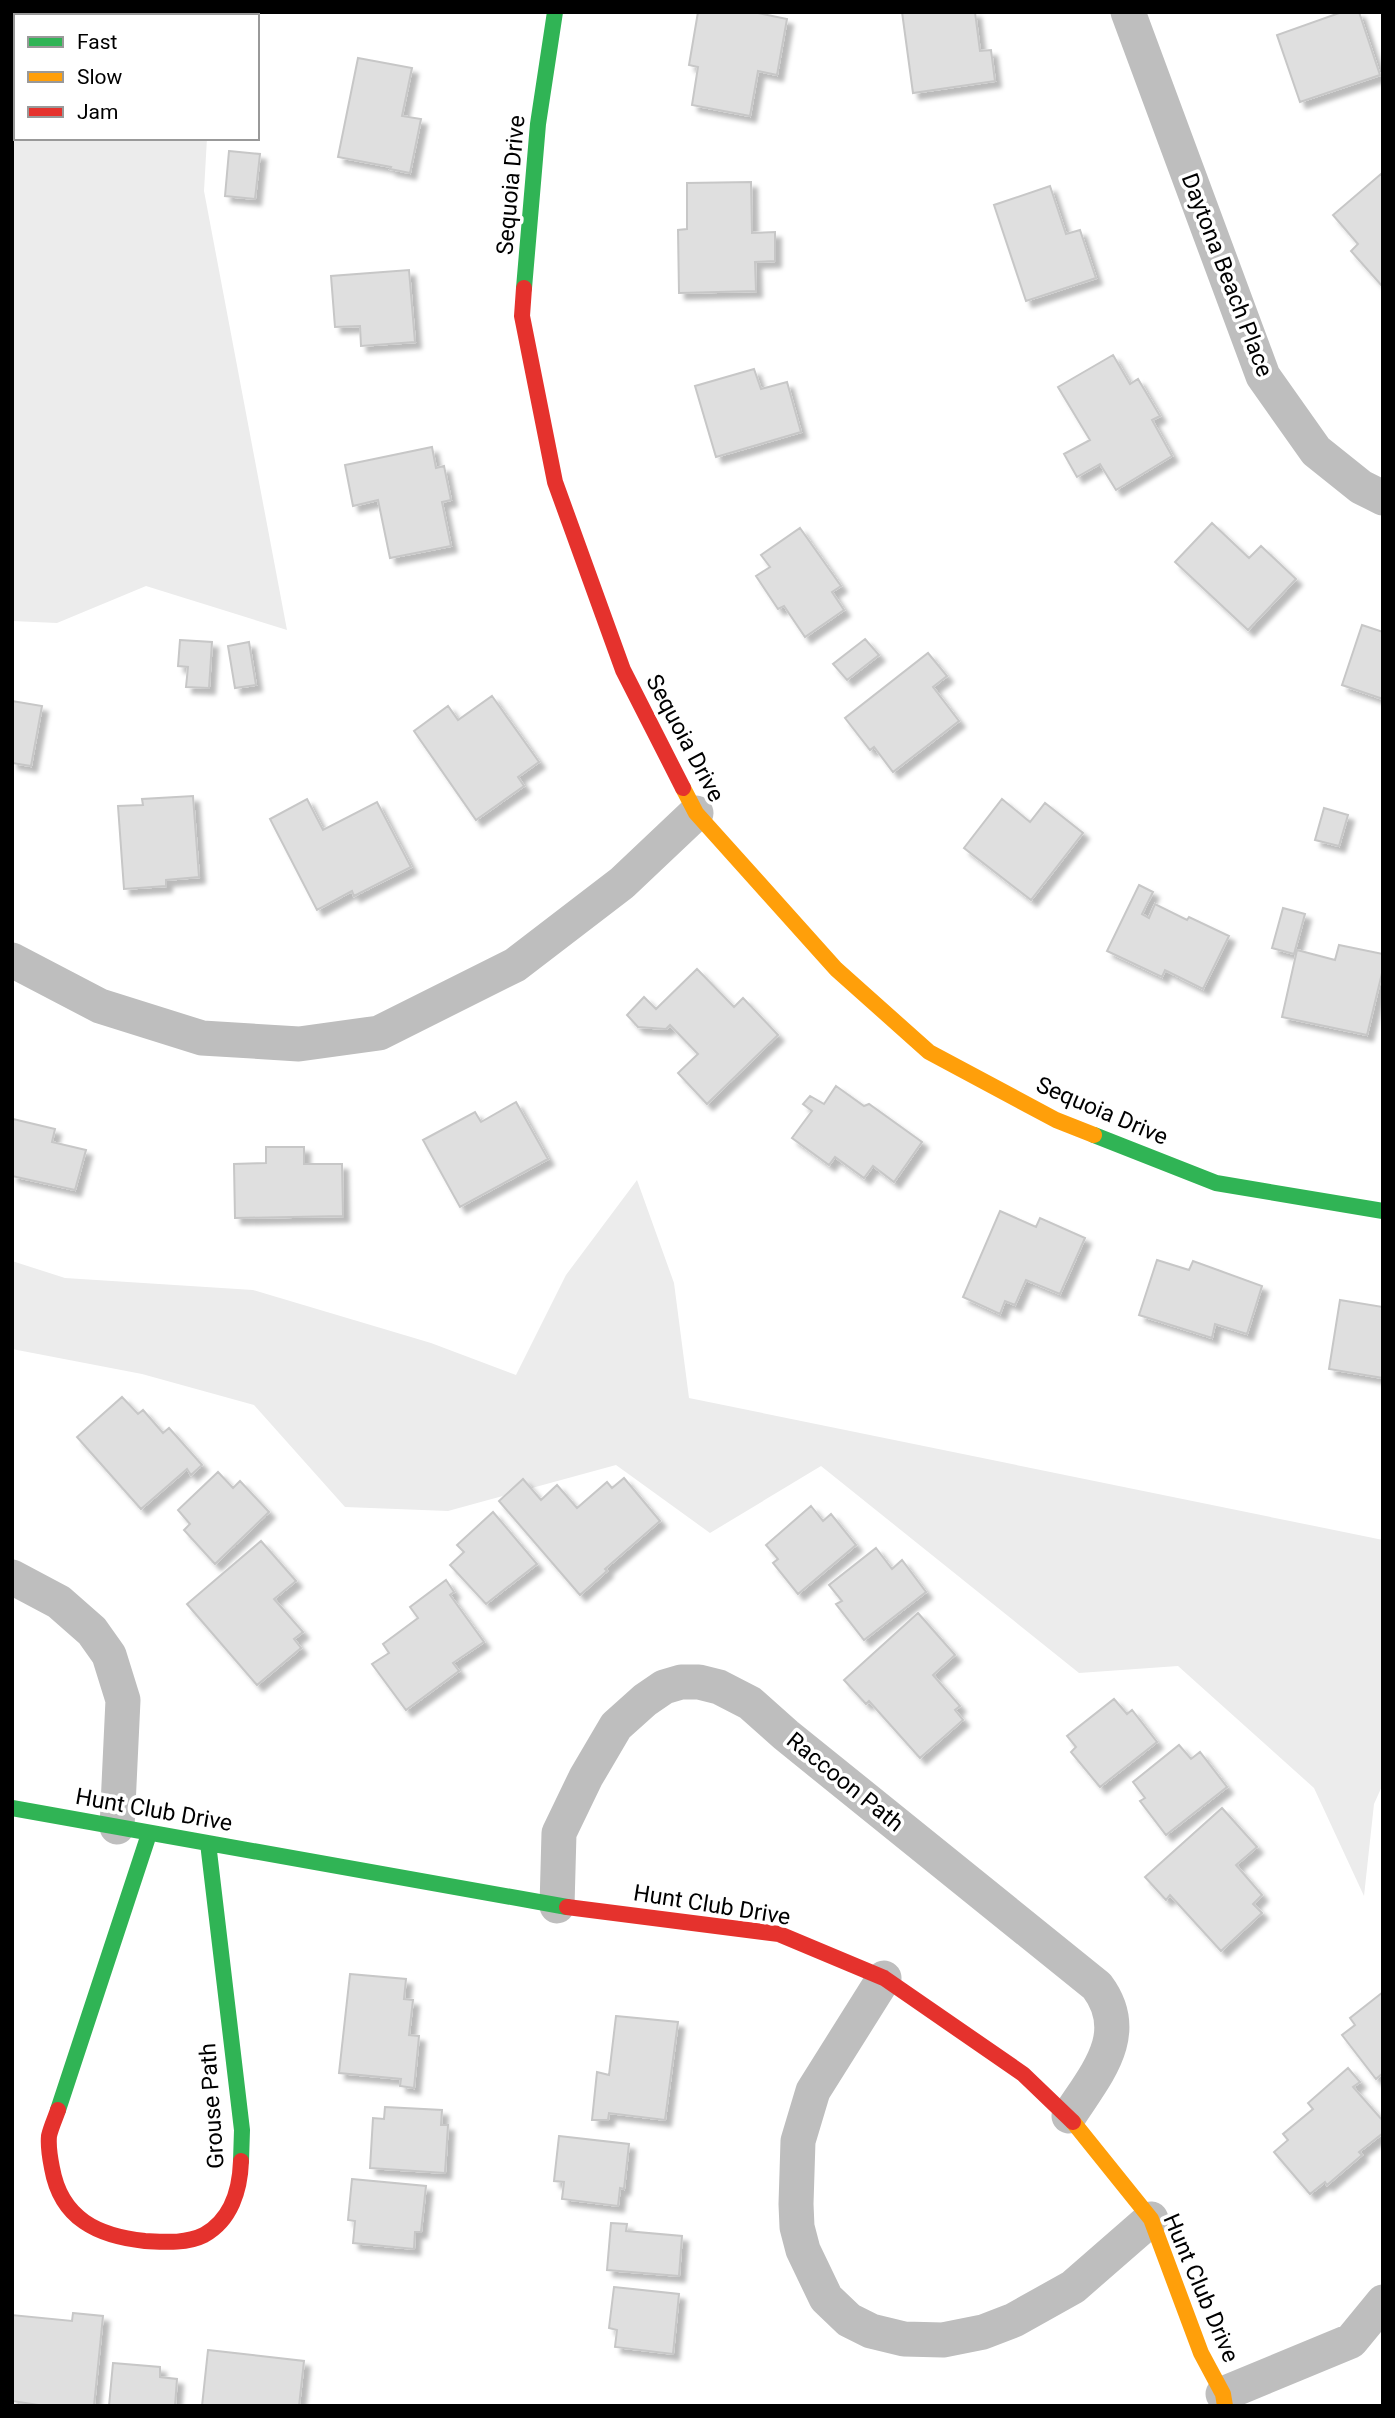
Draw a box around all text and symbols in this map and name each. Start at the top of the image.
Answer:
legend [14,14,259,140]
text: Fast [77,30,118,54]
text: Slow [77,65,123,89]
text: Jam [77,100,118,124]
street label: Sequoia Drive [491,114,531,256]
street label: Daytona Beach Place [1176,169,1278,381]
street label: Sequoia Drive [640,670,730,806]
street label: Sequoia Drive [1032,1071,1172,1151]
street label: Raccoon Path [781,1727,909,1837]
street label: Hunt Club Drive [74,1783,234,1837]
street label: Hunt Club Drive [632,1879,792,1931]
street label: Grouse Path [194,2042,230,2170]
street label: Hunt Club Drive [1158,2210,1244,2366]

